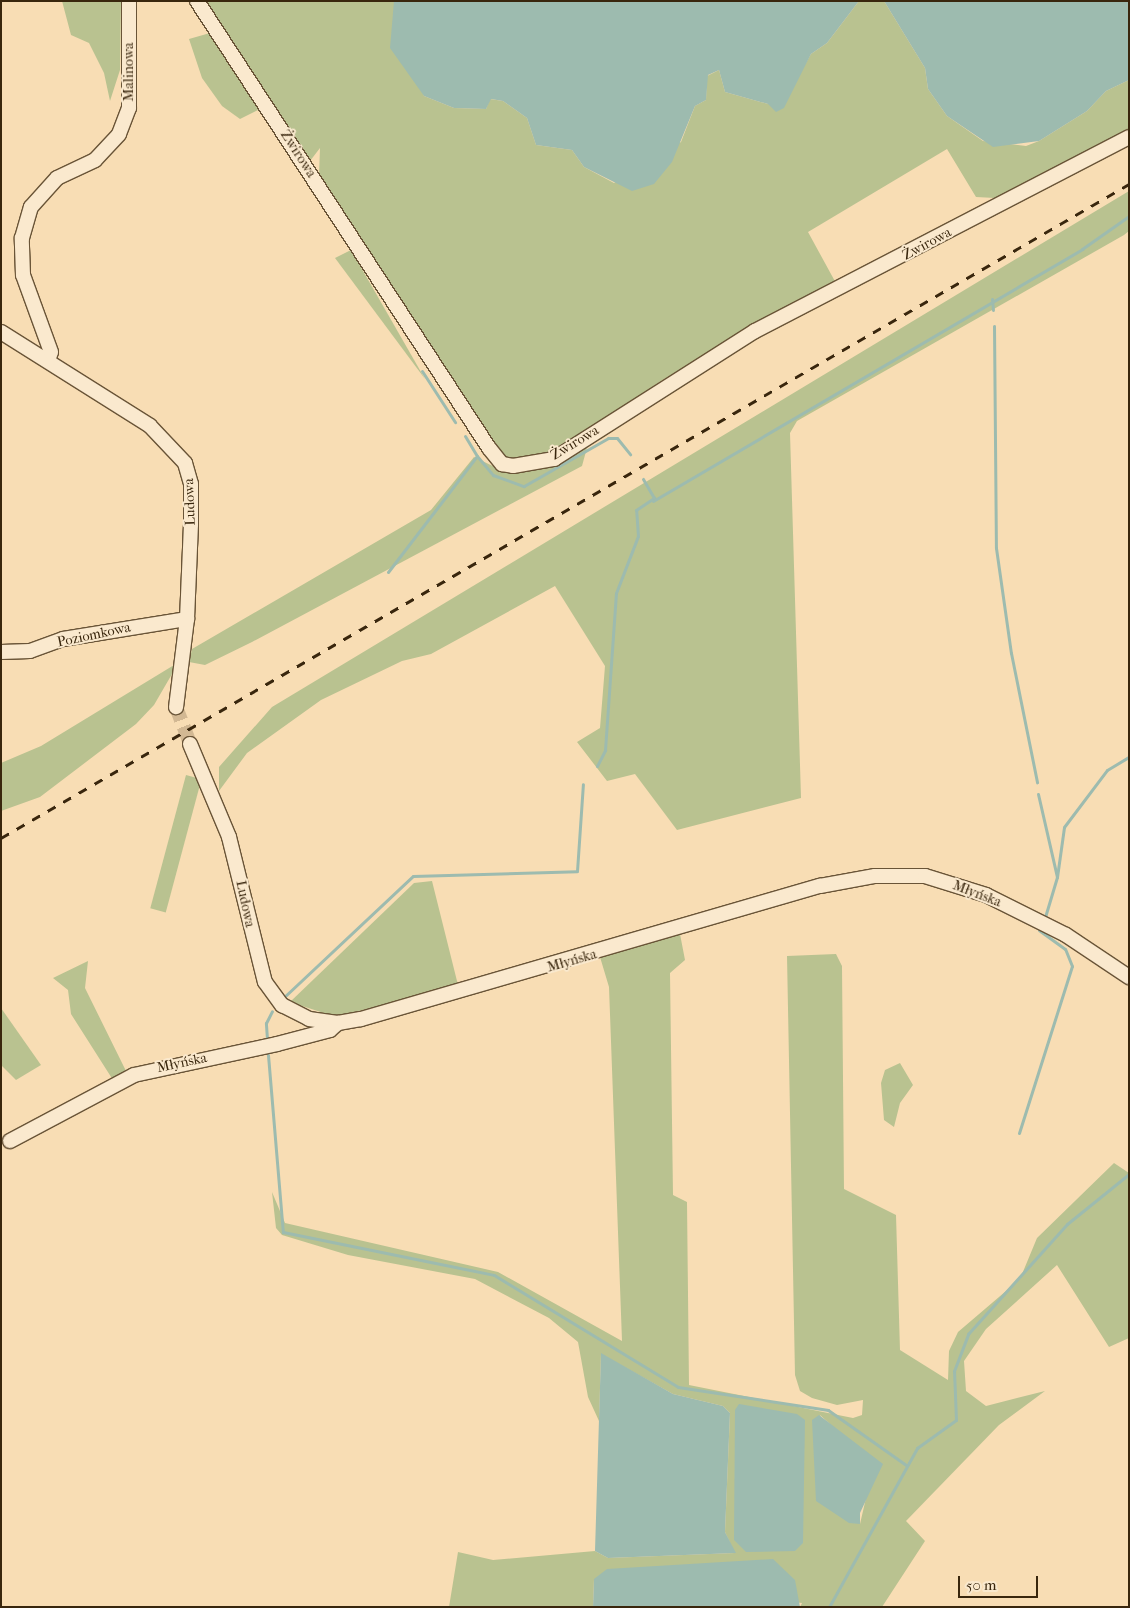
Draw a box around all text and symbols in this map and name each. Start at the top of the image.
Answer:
street label: Malinowa [121,43,137,101]
street label: Żwirowa [276,127,320,181]
street label: Żwirowa [900,224,954,264]
street label: Żwirowa [548,422,602,464]
street label: Ludowa [181,478,199,526]
street label: Poziomkowa [56,619,132,651]
street label: Młyńska [950,877,1004,911]
street label: Ludowa [232,879,258,929]
street label: Młyńska [545,946,599,976]
street label: Młyńska [155,1050,209,1076]
scale bar [960,1566,1040,1598]
text: 50 m [966,1576,996,1594]

